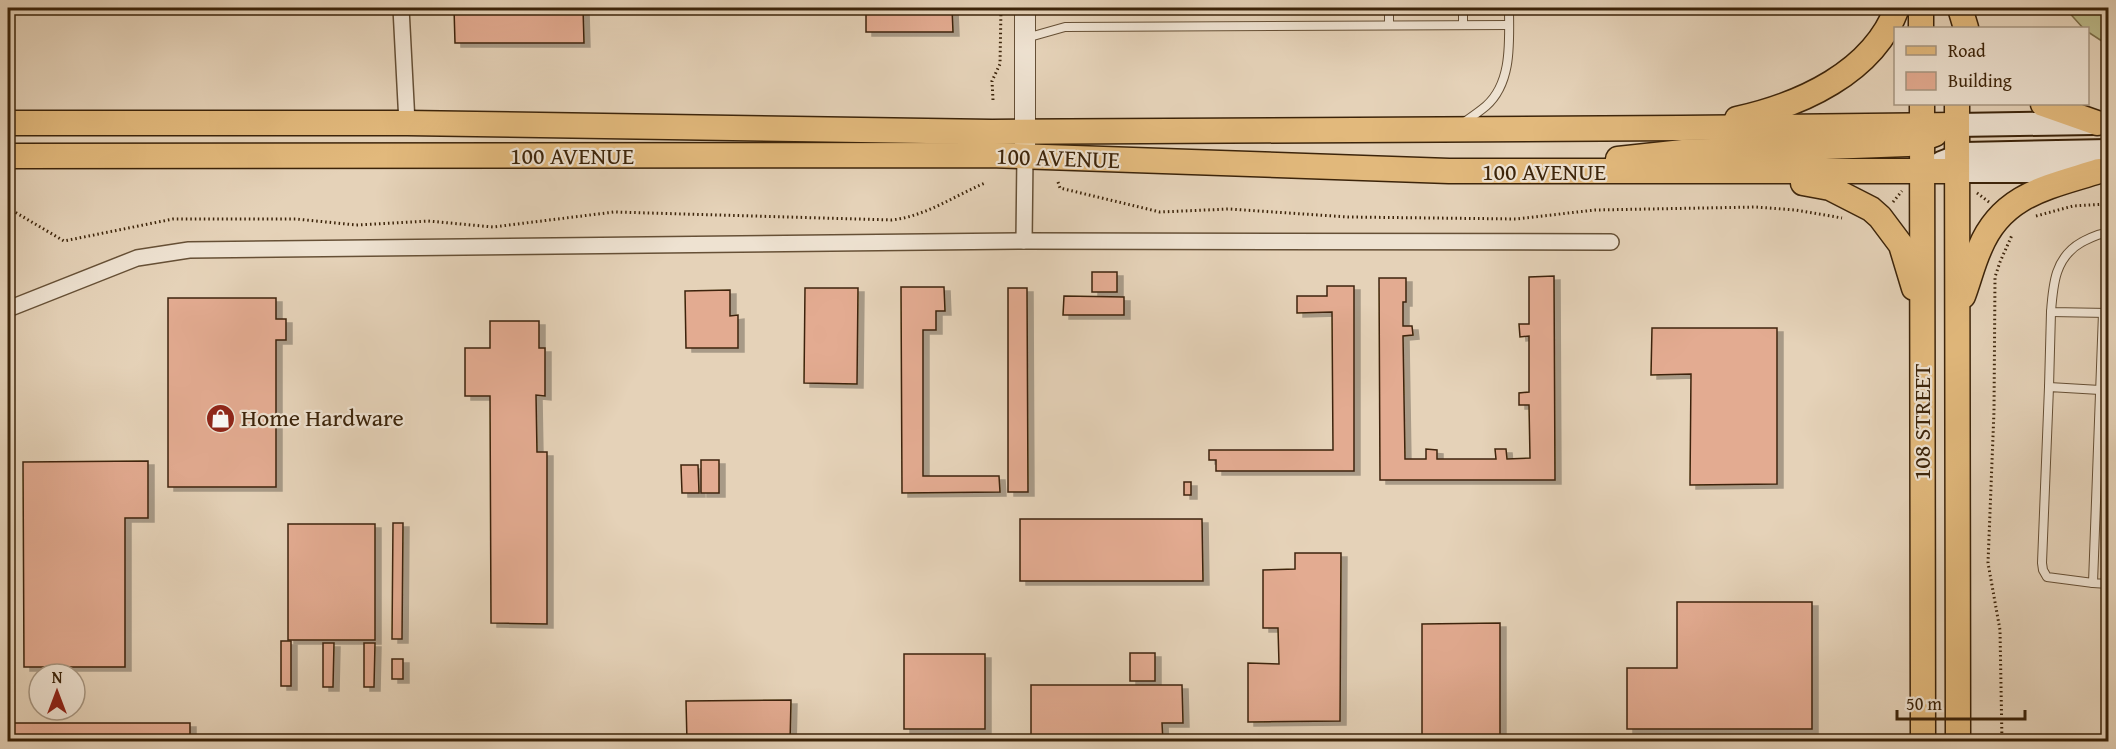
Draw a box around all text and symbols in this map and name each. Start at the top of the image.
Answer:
legend [1894,27,2089,105]
text: Road [1948,37,1986,64]
text: Building [1948,67,2012,94]
street label: 100 AVENUE [510,138,634,173]
street label: 100 AVENUE [995,138,1121,177]
street label: 100 AVENUE [1482,154,1606,189]
street label: 108 STREET [1904,364,1939,480]
place label: Home Hardware [241,400,404,435]
shop icon: Home Hardware [204,402,236,434]
north arrow [27,662,87,722]
text: N [52,665,63,689]
scale bar [1897,683,2024,721]
text: 50 m [1906,690,1942,717]

